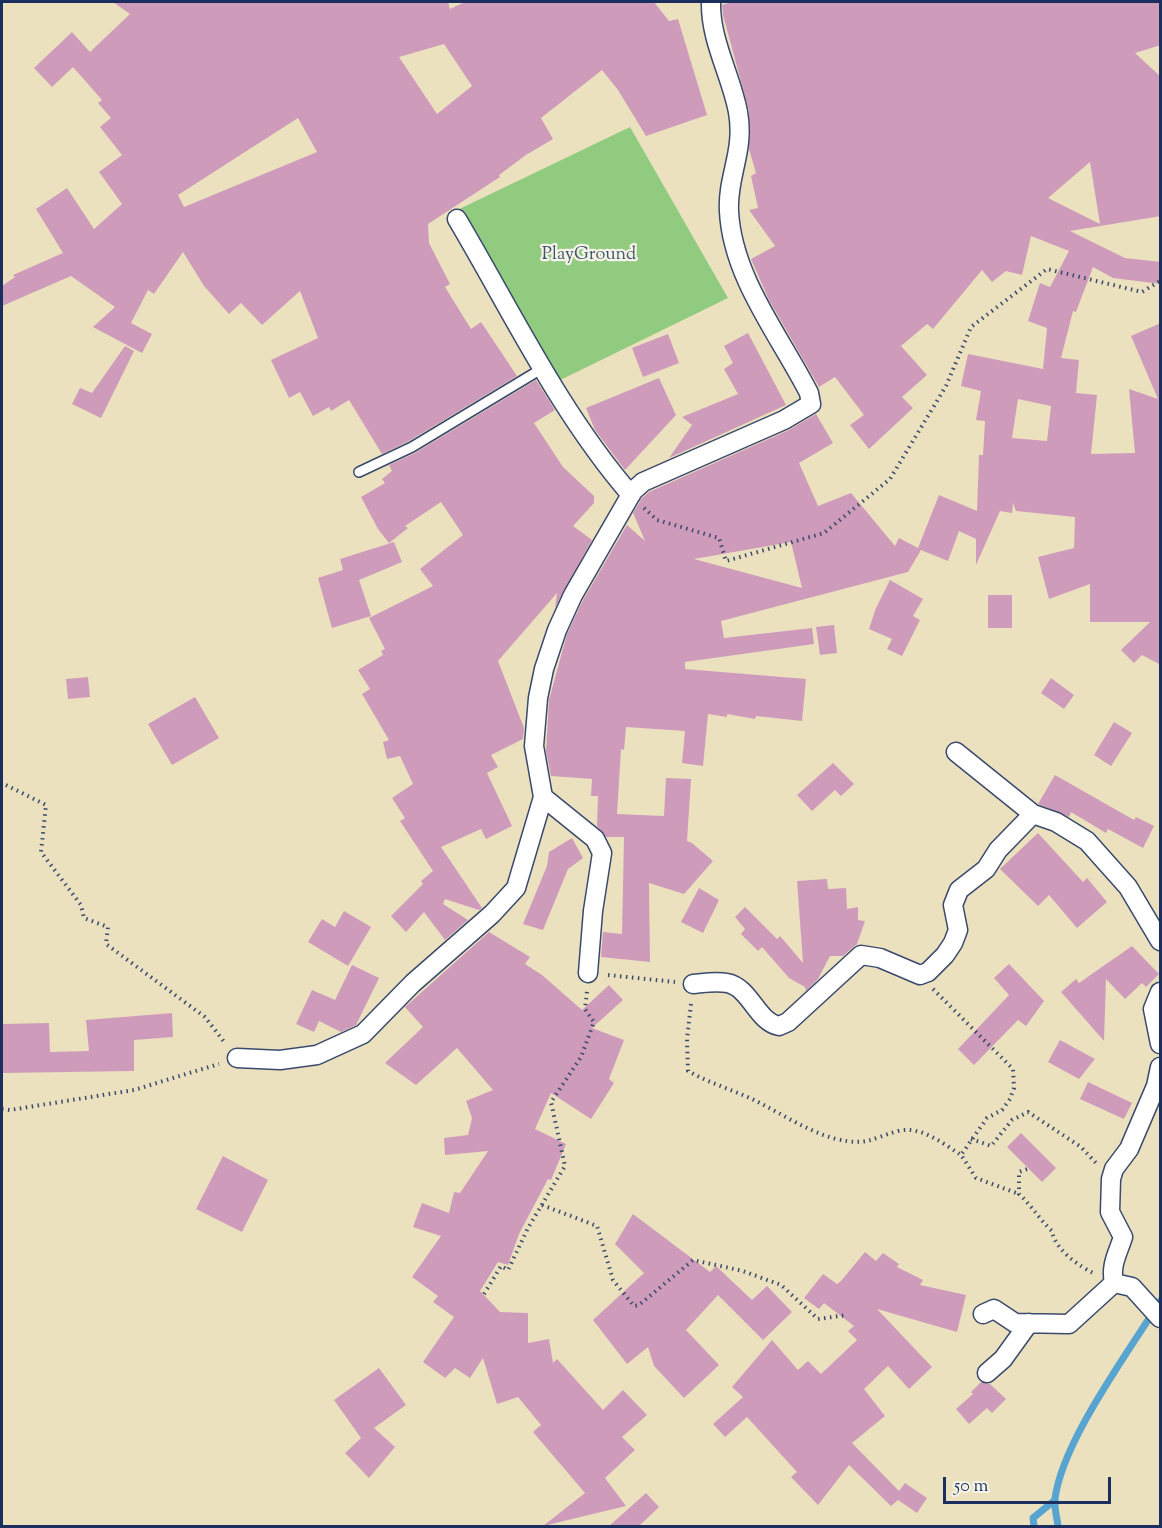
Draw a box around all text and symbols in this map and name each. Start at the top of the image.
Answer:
park label: PlayGround [542,245,636,267]
scale bar [946,1465,1114,1503]
text: 50 m [954,1474,988,1500]

